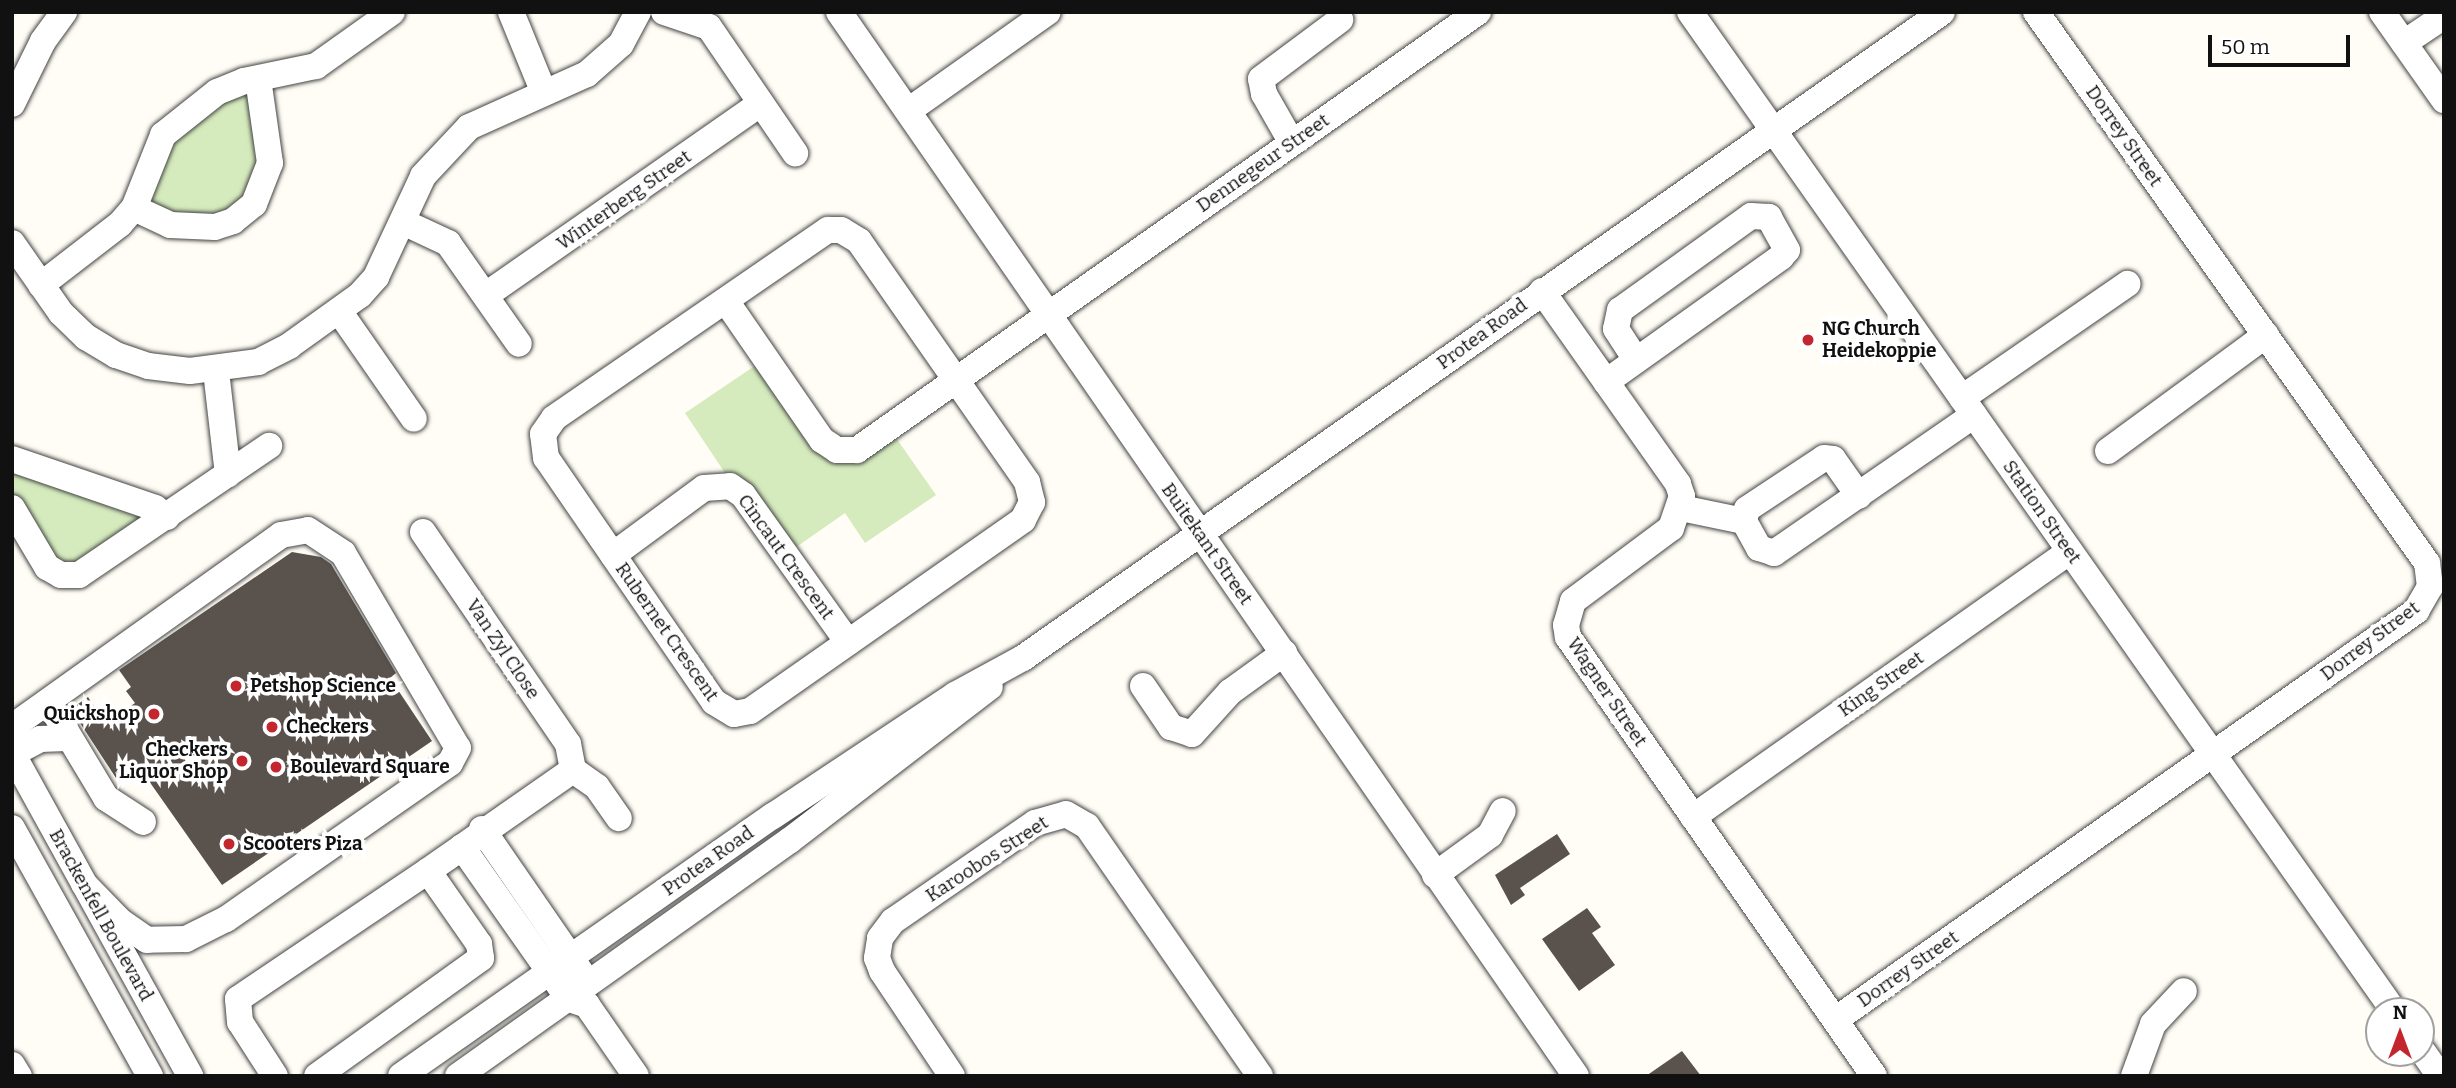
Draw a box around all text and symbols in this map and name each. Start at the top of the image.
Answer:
scale bar [2211,21,2353,65]
text: 50 m [2221,34,2270,60]
street label: Dorrey Street [2081,81,2167,191]
street label: Dennegeur Street [1192,109,1334,217]
street label: Winterberg Street [552,145,696,255]
street label: Protea Road [1432,294,1532,374]
place label: NG Church Heidekoppie [1822,318,1936,362]
marker: NG Church Heidekoppie [1800,332,1816,348]
street label: Station Street [1998,456,2086,568]
street label: Buitekant Street [1157,479,1257,609]
street label: Cincaut Crescent [733,490,839,624]
street label: Rubernet Crescent [611,558,723,706]
street label: Van Zyl Close [461,595,545,703]
street label: Dorrey Street [2316,596,2424,686]
street label: Wagner Street [1562,633,1652,751]
street label: King Street [1834,646,1928,722]
place label: Petshop Science [250,675,396,697]
marker: Petshop Science [228,678,244,694]
place label: Quickshop [44,703,140,725]
marker: Quickshop [146,706,162,722]
place label: Checkers [286,716,369,738]
marker: Checkers [264,719,280,735]
place label: Checkers Liquor Shop [119,739,228,783]
marker: Checkers Liquor Shop [234,753,250,769]
place label: Boulevard Square [290,756,450,778]
marker: Boulevard Square [268,759,284,775]
street label: Karoobos Street [922,811,1052,907]
street label: Protea Road [658,821,758,901]
street label: Brackenfell Boulevard [44,825,158,1005]
place label: Scooters Piza [243,833,363,855]
marker: Scooters Piza [221,836,237,852]
street label: Dorrey Street [1853,926,1963,1012]
north arrow [2365,997,2435,1067]
text: N [2393,1001,2407,1024]

